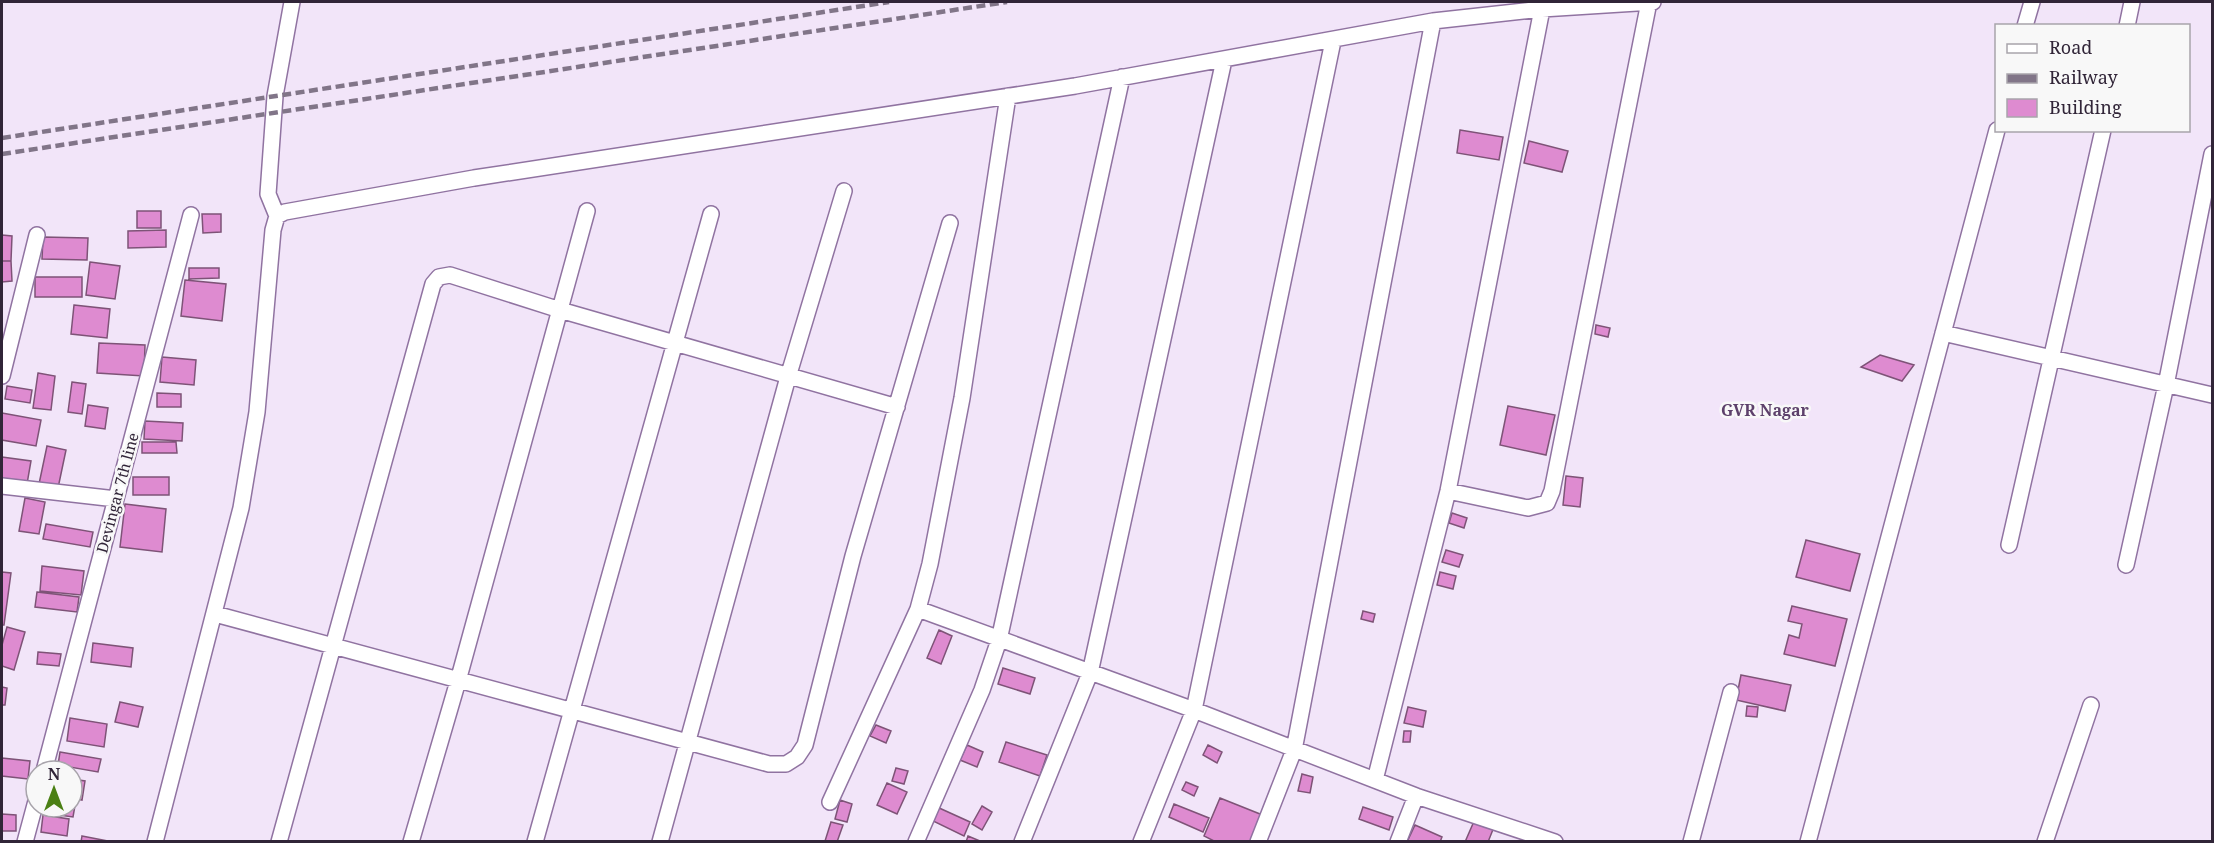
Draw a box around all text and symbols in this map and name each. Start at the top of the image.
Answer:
legend [1995,24,2190,132]
text: Road [2049,35,2092,59]
text: Railway [2049,65,2119,89]
text: Building [2049,95,2122,119]
district label: GVR Nagar [1721,399,1810,421]
street label: Devingar 7th line [91,430,143,555]
north arrow [24,759,84,819]
text: N [48,763,61,785]

